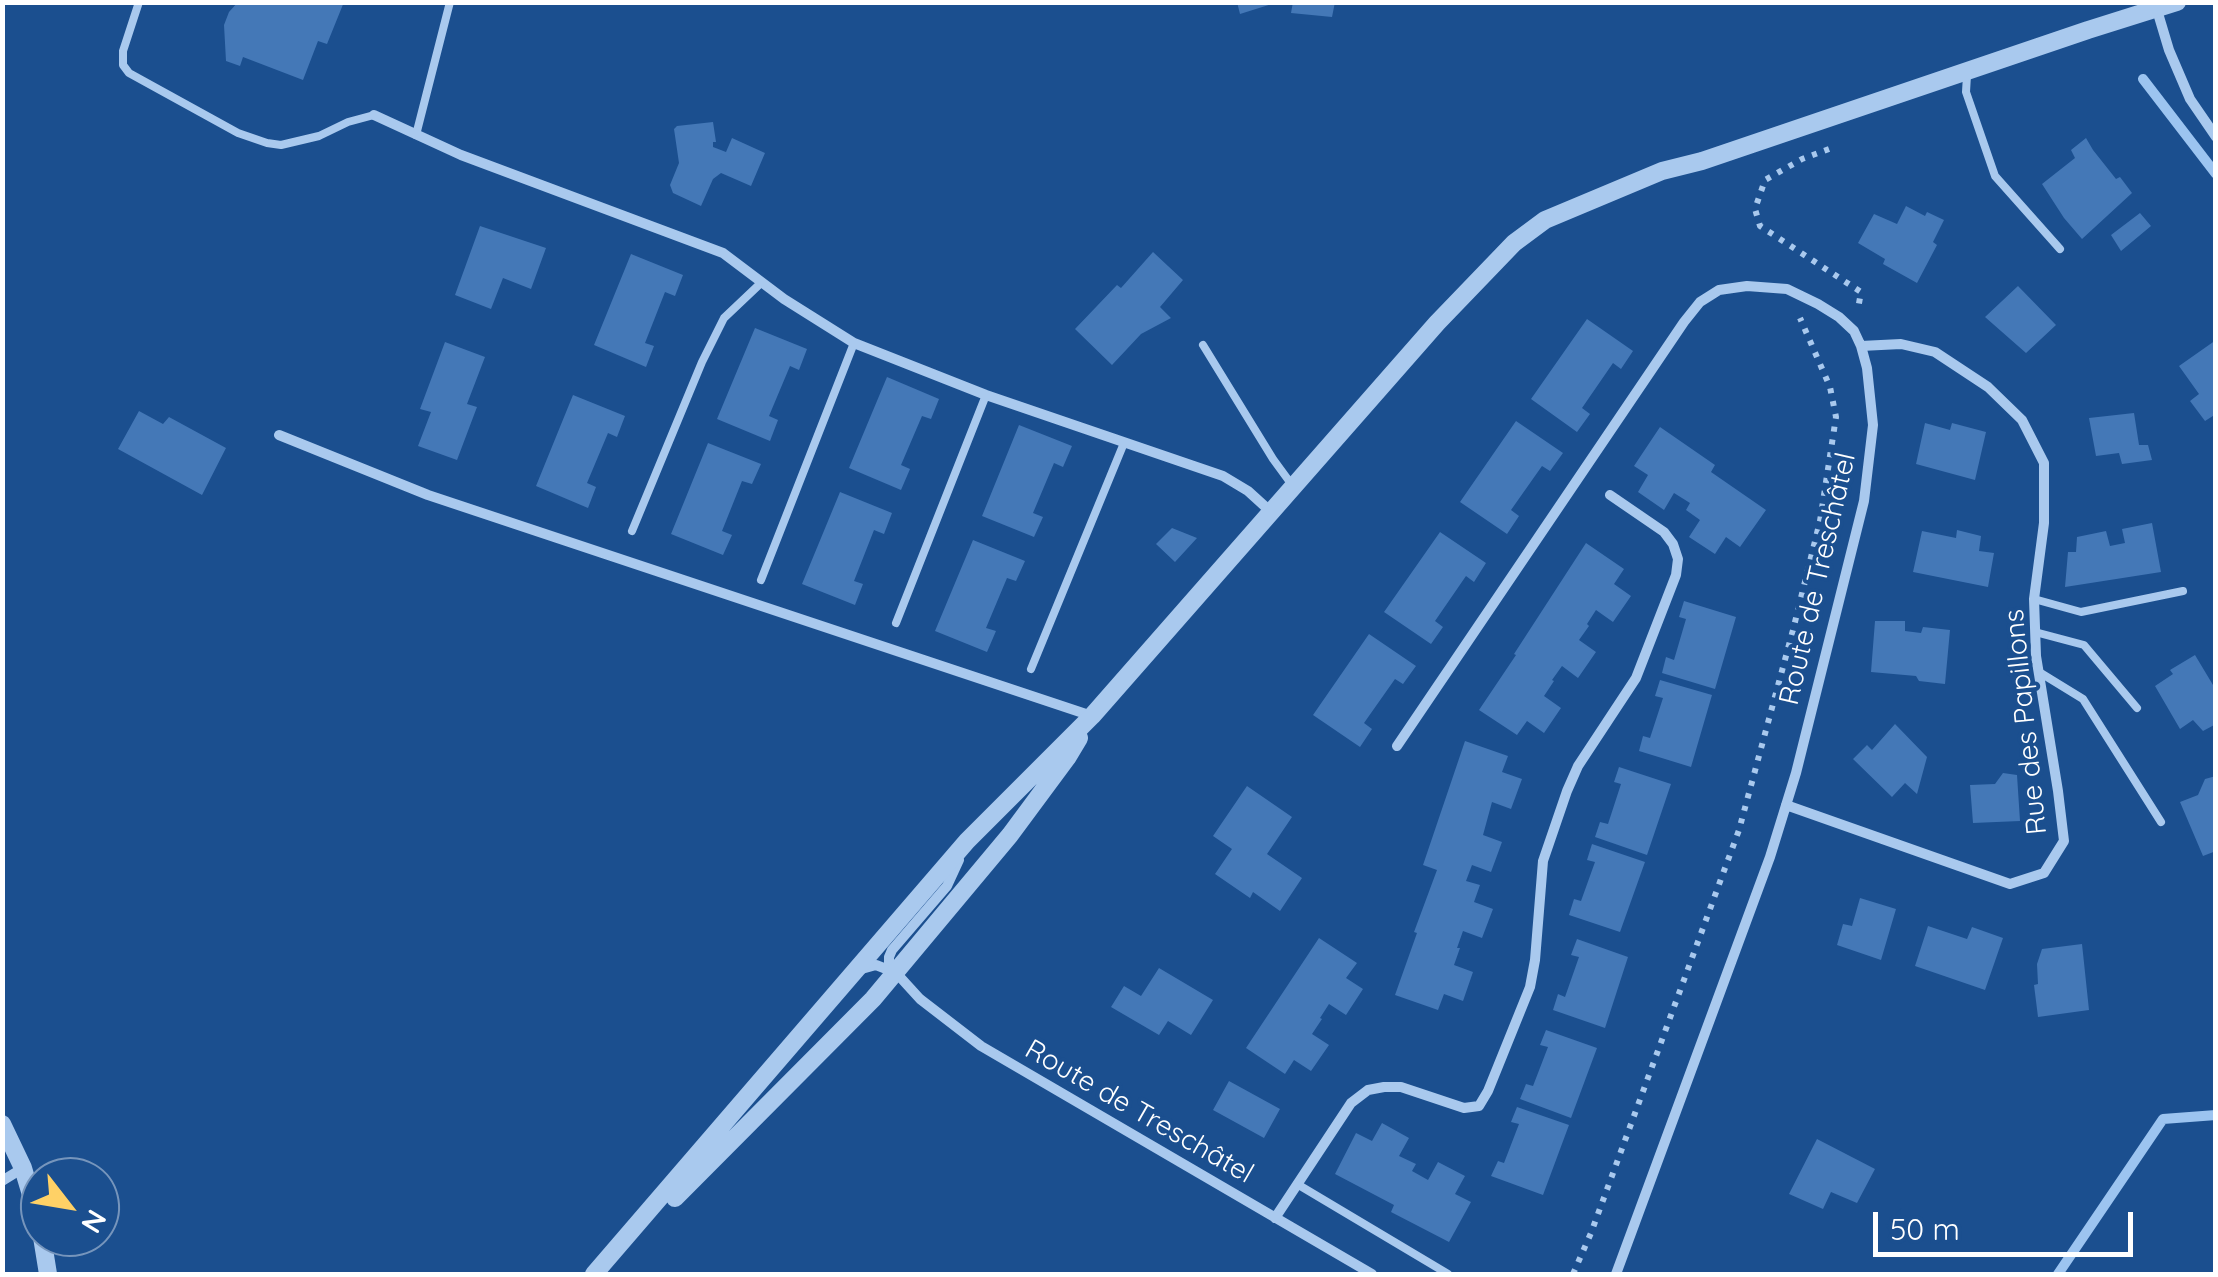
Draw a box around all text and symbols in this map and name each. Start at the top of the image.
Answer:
street label: Route de Treschâtel [1773,450,1863,708]
street label: Rue des Papillons [1997,607,2055,837]
street label: Route de Treschâtel [1019,1033,1259,1191]
north arrow [20,1157,120,1257]
scale bar [1878,1192,2138,1254]
text: N [74,1204,115,1240]
text: 50 m [1890,1210,1960,1248]

